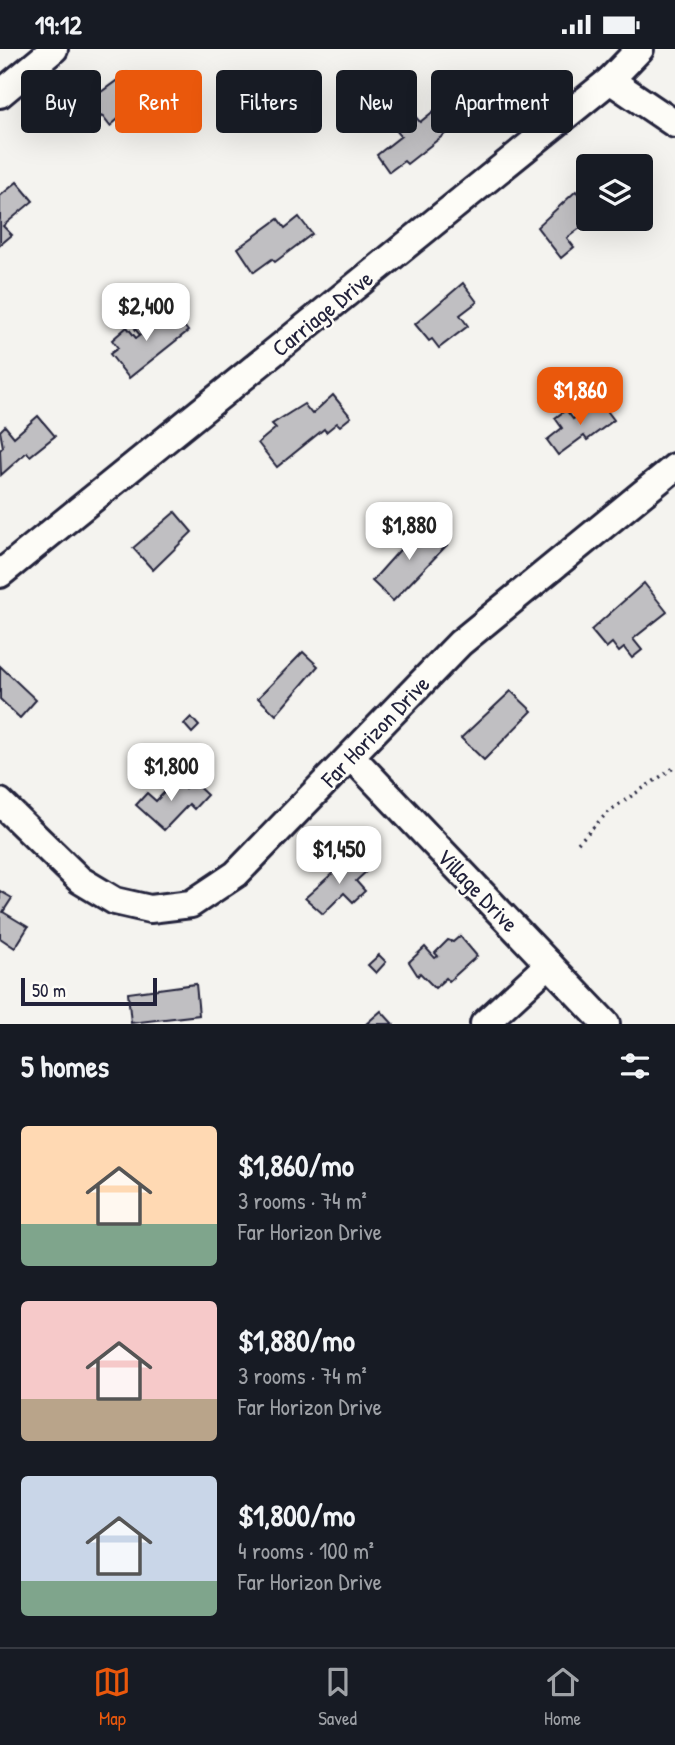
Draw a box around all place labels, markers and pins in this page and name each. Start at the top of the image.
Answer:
pin: $2,400 [89,283,203,343]
pin: $1,860 [523,367,637,427]
pin: $1,880 [352,503,466,562]
pin: $1,800 [114,743,228,803]
pin: $1,450 [282,827,396,886]

